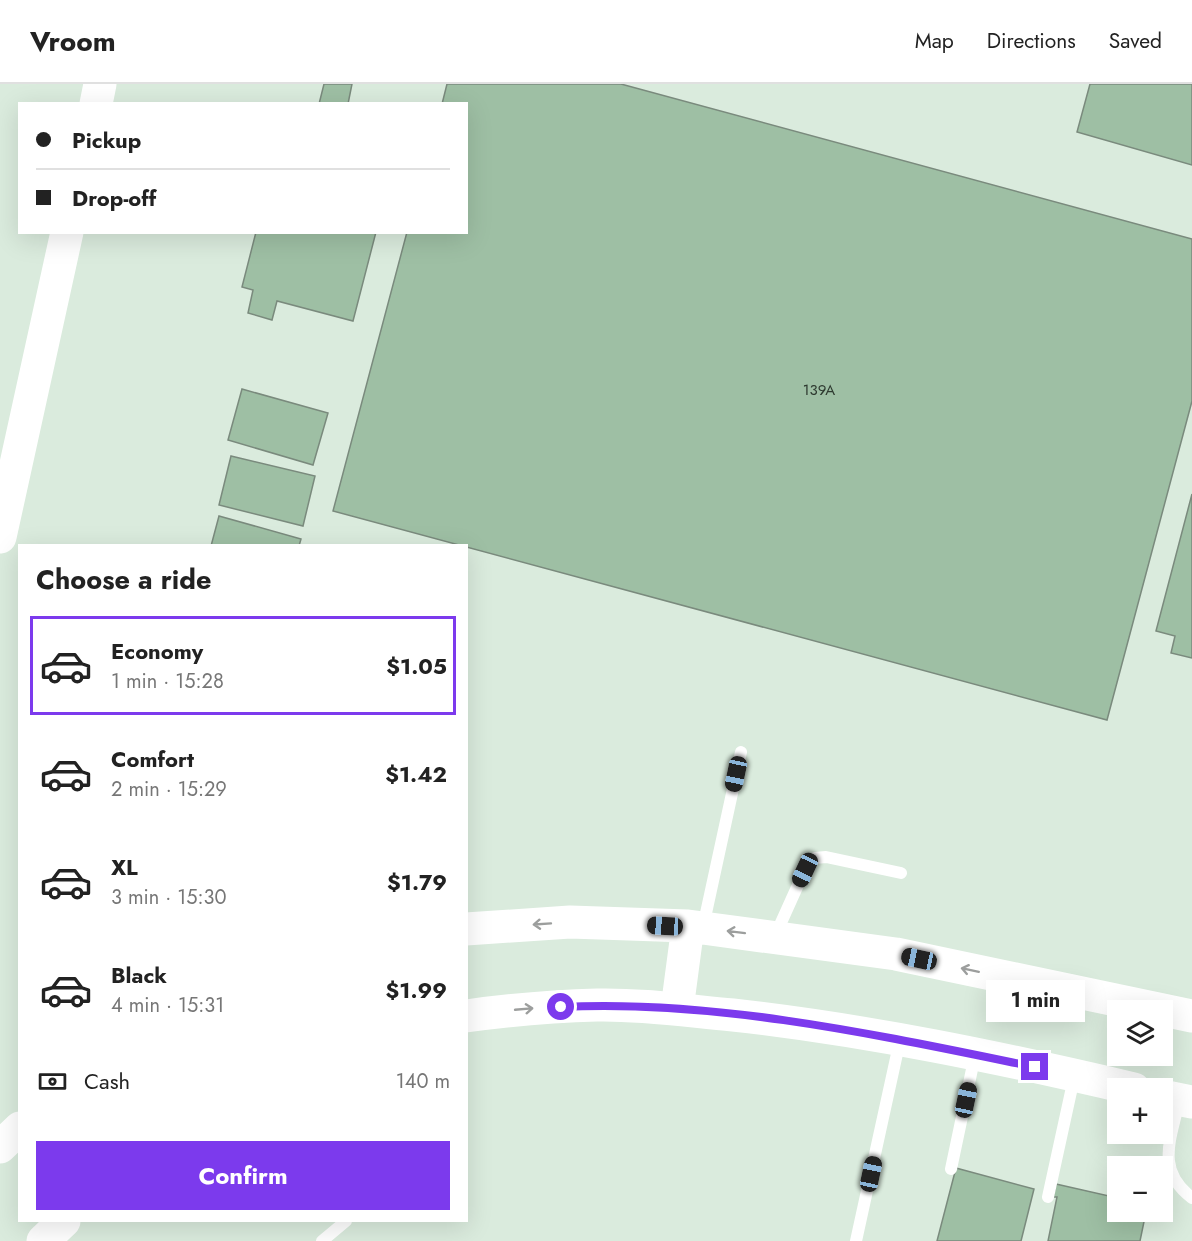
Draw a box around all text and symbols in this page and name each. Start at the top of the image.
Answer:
text: Vroom [30,21,116,62]
text: Map [915,26,954,56]
text: Directions [987,26,1076,56]
text: Saved [1109,26,1162,56]
text: Pickup [72,124,141,156]
text: Drop-off [72,182,156,214]
house number: 139A [803,379,835,401]
text: Choose a ride [36,560,211,599]
text: Economy [111,635,203,667]
icon: car [39,639,93,693]
text: $1.05 [386,650,447,682]
text: 1 min · 15:28 [111,667,224,696]
text: Comfort [111,743,194,775]
icon: car [39,747,93,801]
car [723,755,749,793]
text: $1.42 [385,758,447,790]
text: 2 min · 15:29 [111,775,227,804]
car [789,850,821,890]
text: XL [111,851,138,883]
icon: car [39,855,93,909]
text: $1.79 [387,866,447,898]
text: 3 min · 15:30 [111,883,226,912]
car [647,916,683,936]
one-way arrow [532,918,552,929]
one-way arrow [727,927,747,938]
car [900,946,938,972]
text: Black [111,959,167,991]
icon: car [39,963,93,1017]
one-way arrow [961,964,980,975]
text: $1.99 [386,974,447,1006]
callout: 1 min [986,980,1084,1022]
text: 1 min [1011,986,1060,1015]
text: 4 min · 15:31 [111,991,224,1020]
route start [547,993,574,1020]
map controls [1107,1000,1173,1222]
button: layers [1107,1000,1173,1066]
one-way arrow [514,1003,534,1014]
route end [1021,1053,1048,1080]
icon: cash [36,1065,69,1098]
text: Cash [84,1065,130,1097]
text: 140 m [396,1067,450,1096]
button: + [1107,1078,1173,1144]
car [953,1081,979,1119]
button: Confirm [36,1141,450,1210]
car [858,1155,884,1193]
button: − [1107,1156,1173,1222]

